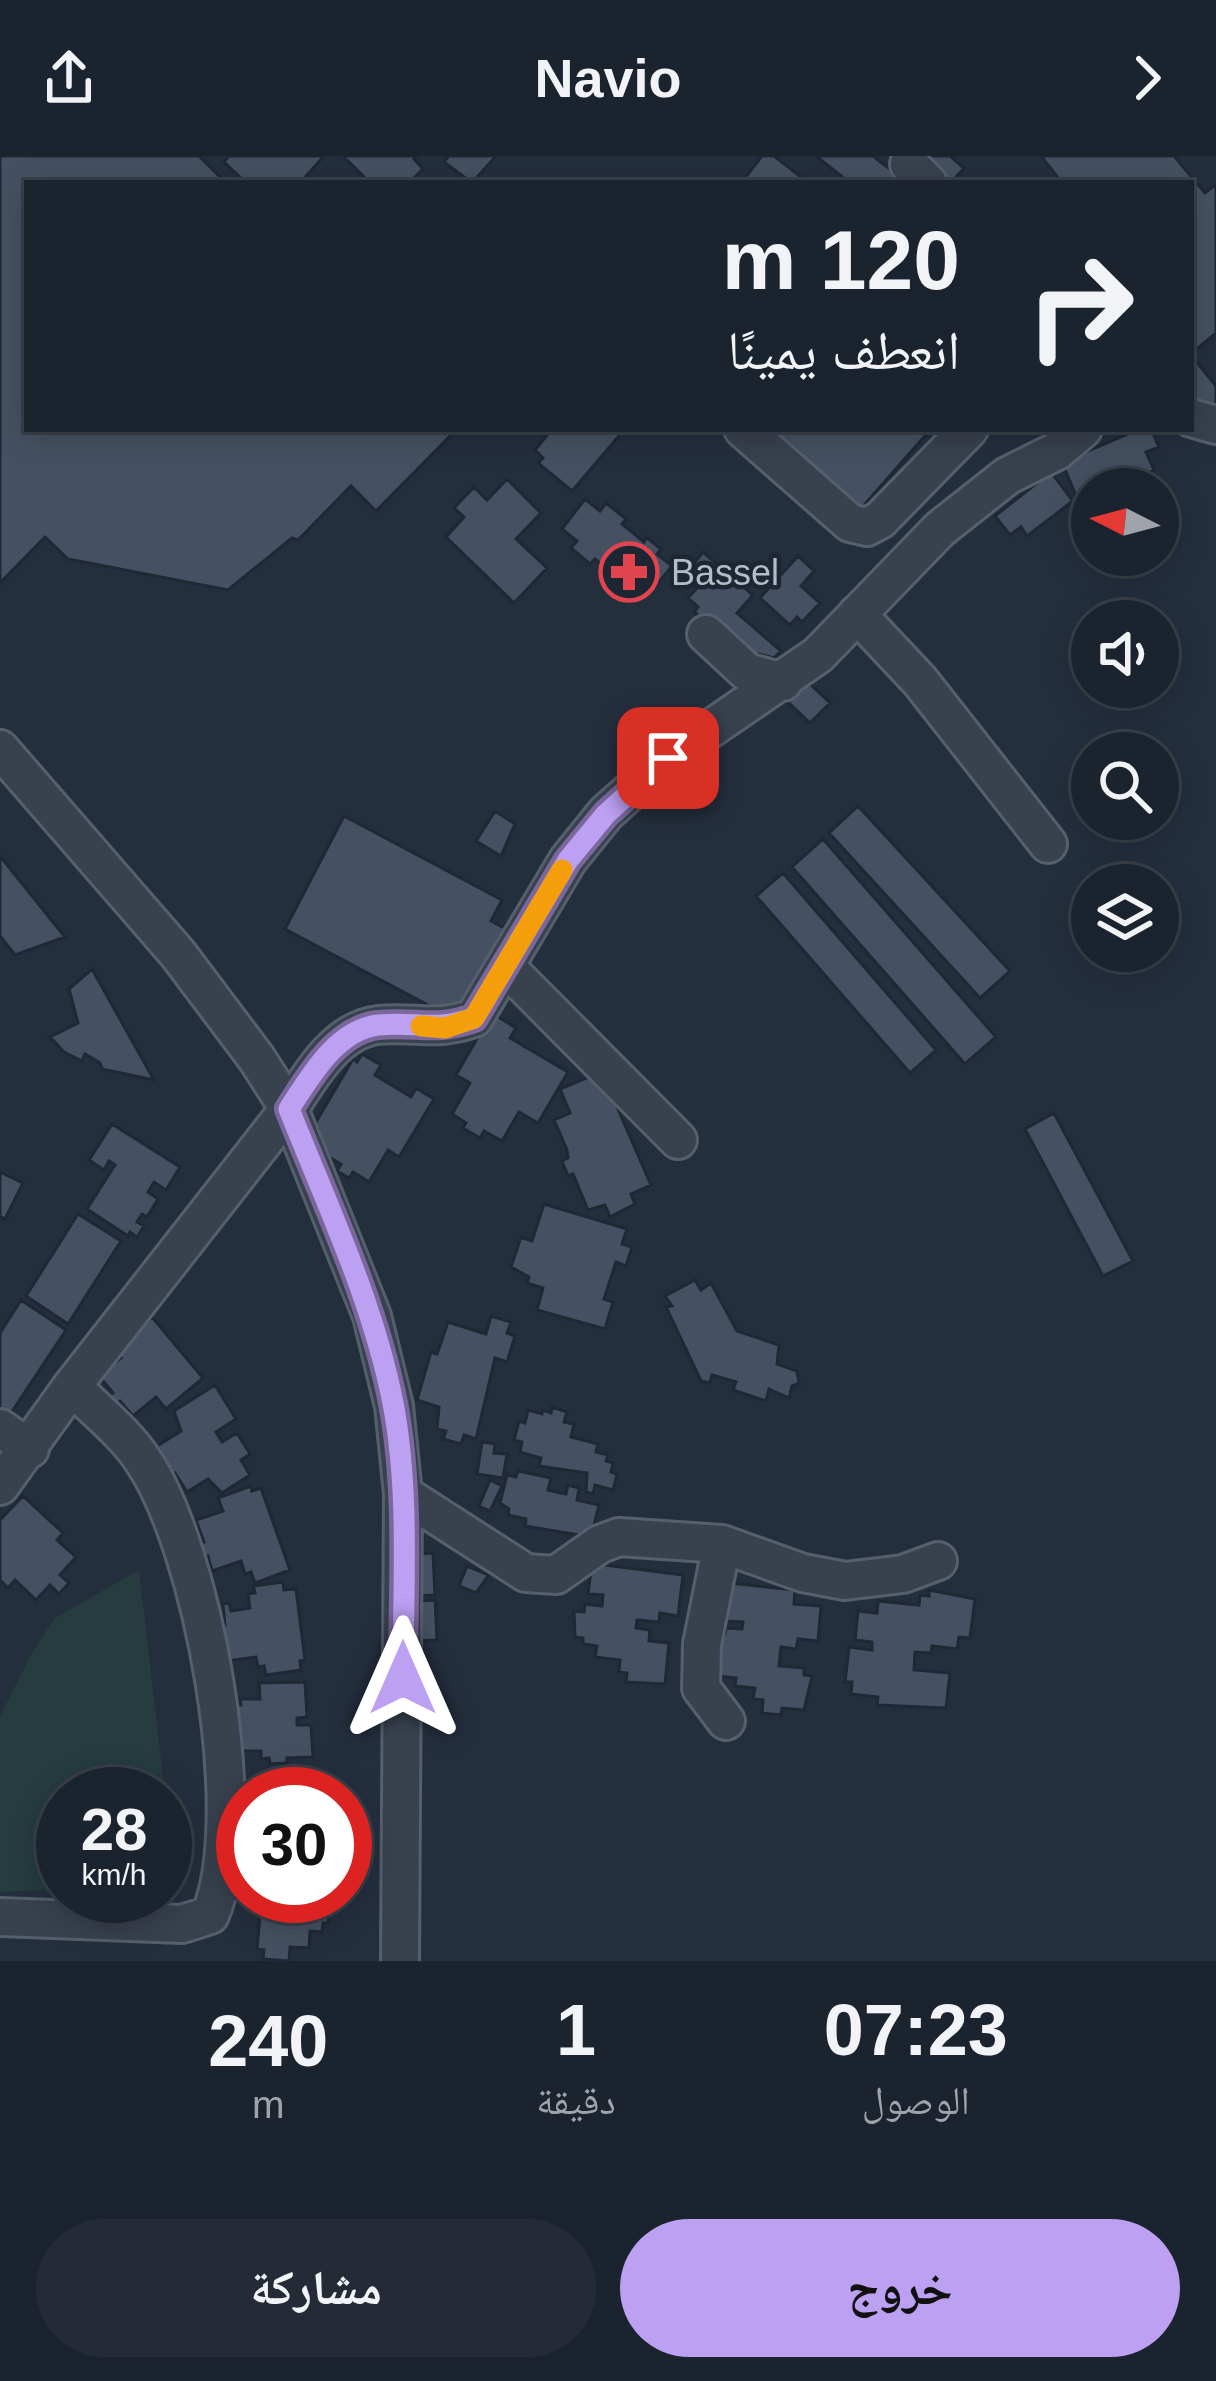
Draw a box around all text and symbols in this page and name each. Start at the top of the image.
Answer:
icon: share [36,45,102,111]
icon: forward [1114,45,1180,111]
text: Navio [534,48,682,108]
text: 120 m [722,213,960,307]
icon: right [1002,228,1158,384]
text: انعطف يمينًا [727,320,960,380]
north arrow [1071,468,1179,576]
map controls [1071,468,1179,972]
pharmacy icon: Bassel [598,541,660,603]
place label: Bassel [671,552,779,593]
button: sound [1071,600,1179,708]
pin [617,707,719,809]
icon: arrive [635,725,701,791]
button: search [1071,732,1179,840]
button: layers [1071,864,1179,972]
position arrow [340,1615,466,1741]
speed limit sign: 30 [216,1767,372,1923]
text: 28 [81,1796,147,1863]
text: km/h [81,1858,147,1891]
text: 1 [556,1990,596,2070]
text: 07:23 [824,1990,1008,2070]
text: 240 [208,2001,328,2081]
text: دقيقة [536,2079,616,2122]
text: الوصول [862,2079,970,2122]
text: m [252,2083,284,2126]
button: مشاركة [36,2219,596,2357]
button: خروج [620,2219,1180,2357]

